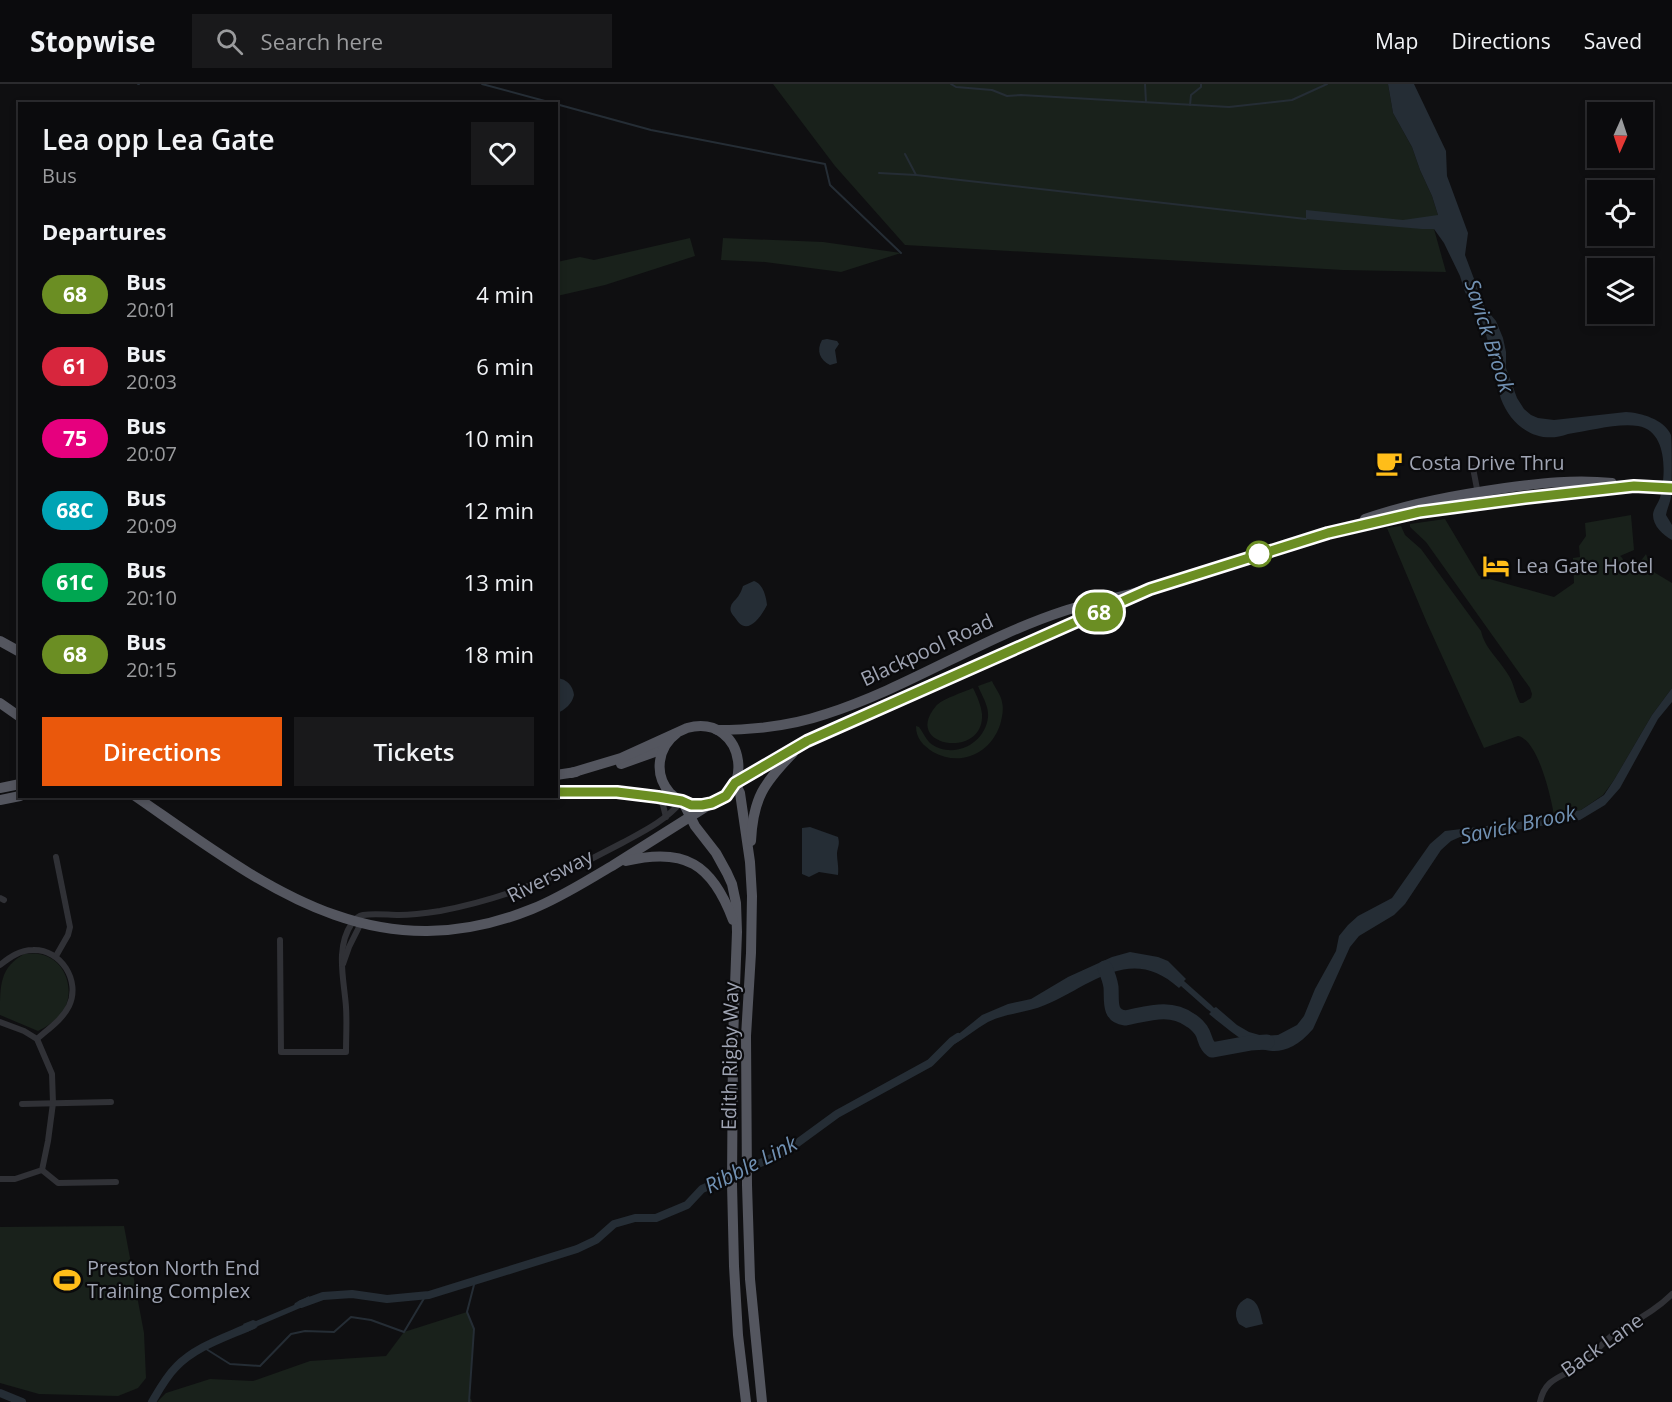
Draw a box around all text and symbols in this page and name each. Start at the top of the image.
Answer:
search box [192,14,612,68]
text: Stopwise [30,22,156,60]
icon: search [213,25,246,58]
text: Search here [261,26,383,56]
text: Map [1375,27,1418,55]
text: Directions [1451,27,1551,55]
text: Saved [1584,27,1642,55]
north arrow [1587,102,1653,168]
map controls [1587,102,1653,324]
text: Lea opp Lea Gate [42,120,275,158]
button: heart [471,122,534,185]
text: Bus [42,162,77,189]
button: locate [1587,180,1653,246]
text: Departures [42,216,166,246]
button: layers [1587,258,1653,324]
text: Bus [126,266,166,296]
water label: Savick Brook [1458,276,1522,397]
text: 4 min [476,279,534,309]
text: 68 [63,280,87,308]
text: 20:01 [126,296,177,323]
text: Bus [126,338,166,368]
text: 6 min [476,351,534,381]
text: 61 [63,352,87,380]
text: 20:03 [126,368,177,395]
text: Bus [126,410,166,440]
text: 10 min [464,423,534,453]
text: 75 [63,424,87,452]
text: 20:07 [126,440,177,467]
cafe icon: Costa Drive Thru [1374,448,1404,478]
place label: Costa Drive Thru [1409,449,1564,476]
text: Bus [126,482,166,512]
text: 12 min [464,495,534,525]
text: 68C [56,496,94,524]
text: 20:09 [126,512,177,539]
unlabelled marker [1246,541,1272,567]
hotel icon: Lea Gate Hotel [1481,551,1511,581]
place label: Lea Gate Hotel [1516,552,1653,579]
text: Bus [126,554,166,584]
text: 13 min [464,567,534,597]
text: 61C [56,568,94,596]
text: 20:10 [126,584,177,611]
line badge: 68 [1072,592,1126,632]
text: 68 [1087,598,1111,626]
street label: Blackpool Road [856,607,997,692]
text: Bus [126,626,166,656]
text: 18 min [464,639,534,669]
text: 68 [63,640,87,668]
text: 20:15 [126,656,177,683]
button: Directions [42,717,282,786]
button: Tickets [294,717,534,786]
water label: Savick Brook [1457,798,1579,850]
street label: Riversway [502,842,598,909]
street label: Edith Rigby Way [715,981,744,1130]
water label: Ribble Link [699,1128,802,1199]
place label: Preston North End Training Complex [87,1254,260,1304]
sports icon: Preston North End Training Complex [52,1265,82,1295]
street label: Back Lane [1555,1306,1648,1383]

